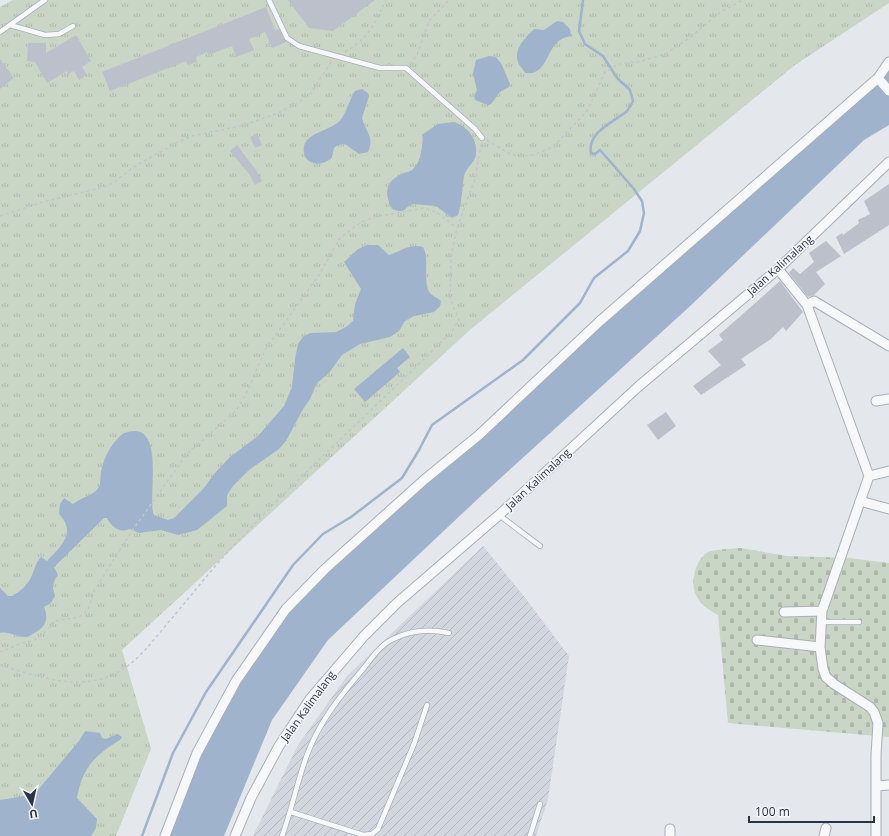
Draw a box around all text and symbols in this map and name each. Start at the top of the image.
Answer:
street label: Jalan Kalimalang [743,231,816,299]
street label: Jalan Kalimalang [501,445,573,513]
street label: Jalan Kalimalang [276,667,338,745]
north arrow [12,784,52,824]
scale bar [749,798,874,824]
text: 100 m [755,803,790,820]
text: U [28,806,39,822]

